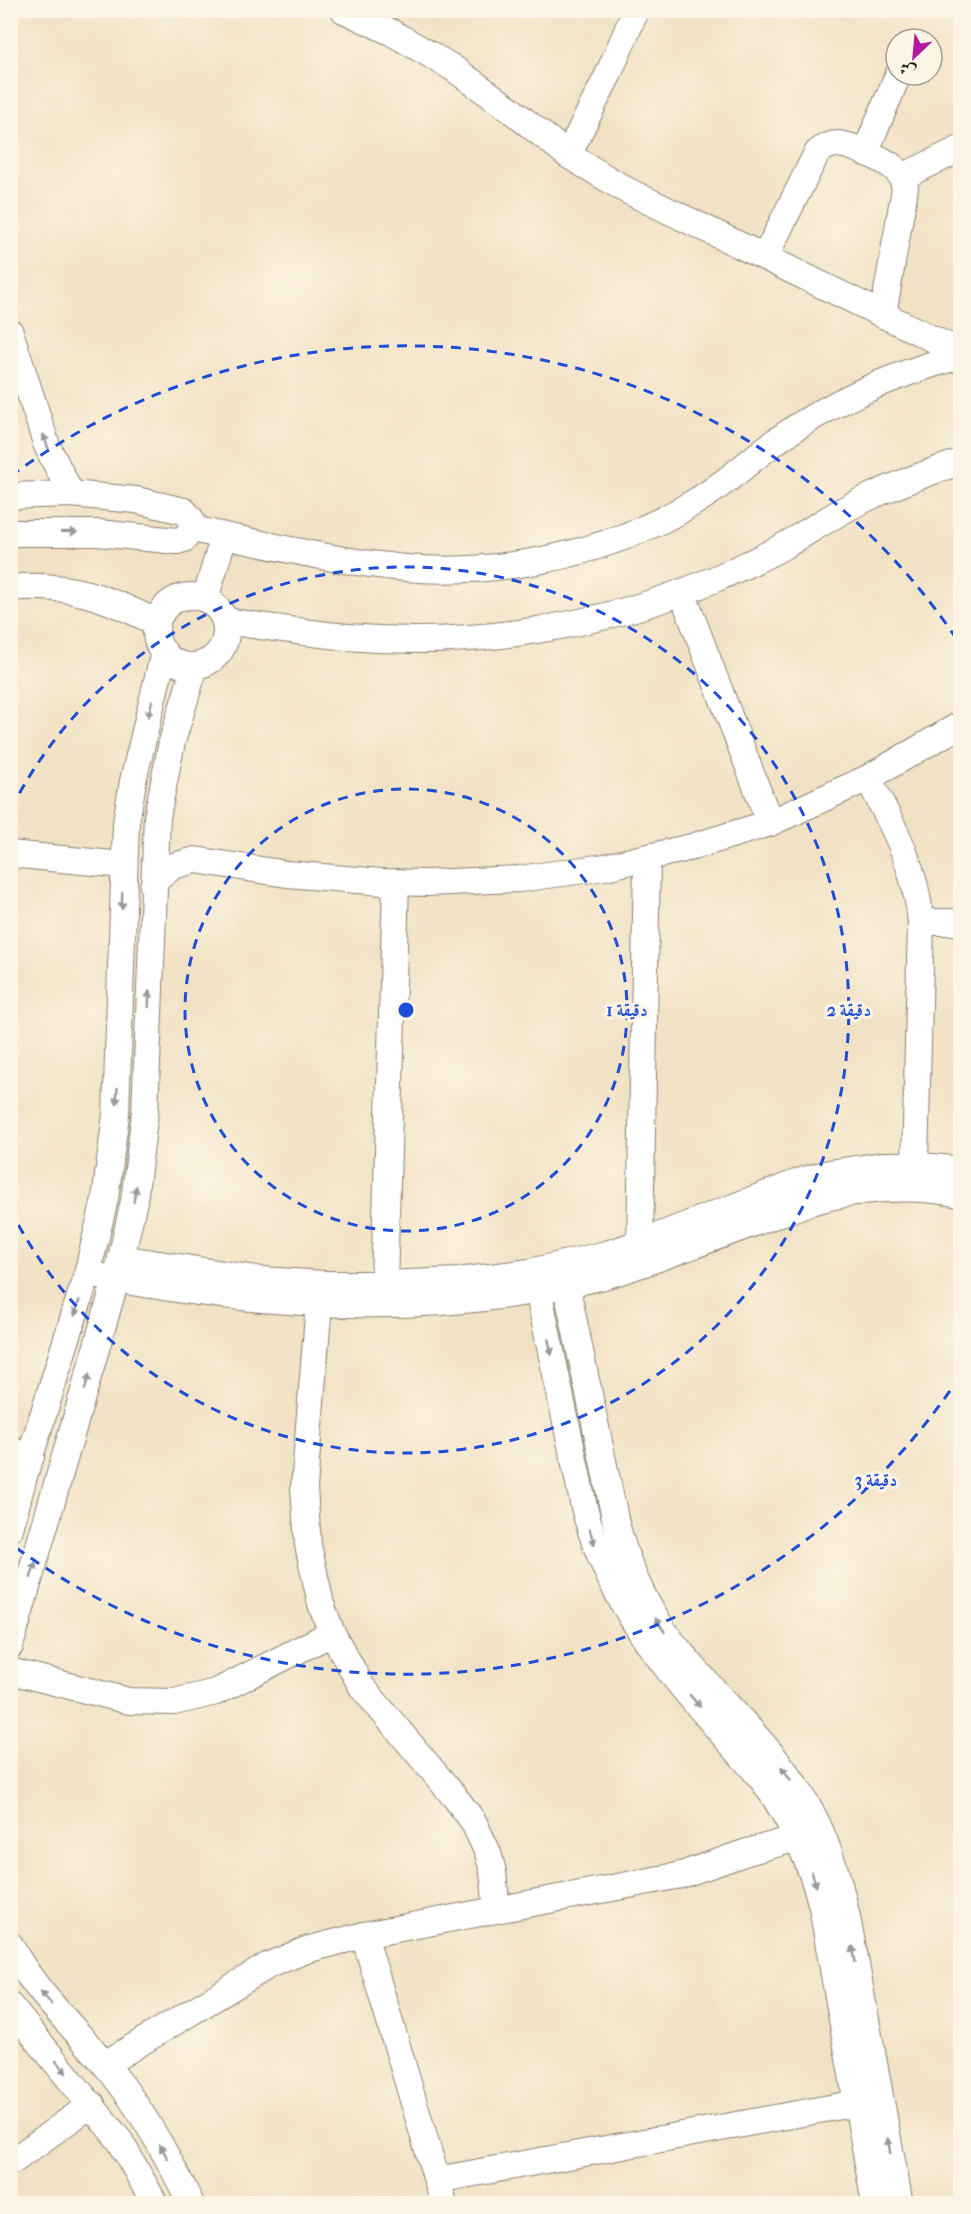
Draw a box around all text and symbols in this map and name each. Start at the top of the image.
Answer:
north arrow [884,27,944,87]
text: ش [896,58,919,82]
one-way arrow [40,433,50,451]
one-way arrow [59,527,78,537]
one-way arrow [144,700,154,718]
one-way arrow [118,892,127,911]
one-way arrow [144,990,153,1009]
centre of rings [396,1000,416,1020]
text: 1 دقيقة [606,1000,648,1021]
text: 2 دقيقة [827,1000,871,1021]
one-way arrow [112,1087,122,1106]
one-way arrow [130,1184,139,1203]
one-way arrow [71,1299,81,1317]
one-way arrow [546,1338,555,1357]
one-way arrow [83,1373,92,1391]
text: 3 دقيقة [855,1470,897,1491]
one-way arrow [588,1528,597,1546]
one-way arrow [28,1561,38,1579]
one-way arrow [655,1617,666,1633]
one-way arrow [688,1693,701,1708]
one-way arrow [780,1766,792,1782]
one-way arrow [810,1870,819,1888]
one-way arrow [849,1945,858,1964]
one-way arrow [39,1990,52,2006]
one-way arrow [54,2059,67,2074]
one-way arrow [884,2136,893,2155]
one-way arrow [159,2144,170,2160]

